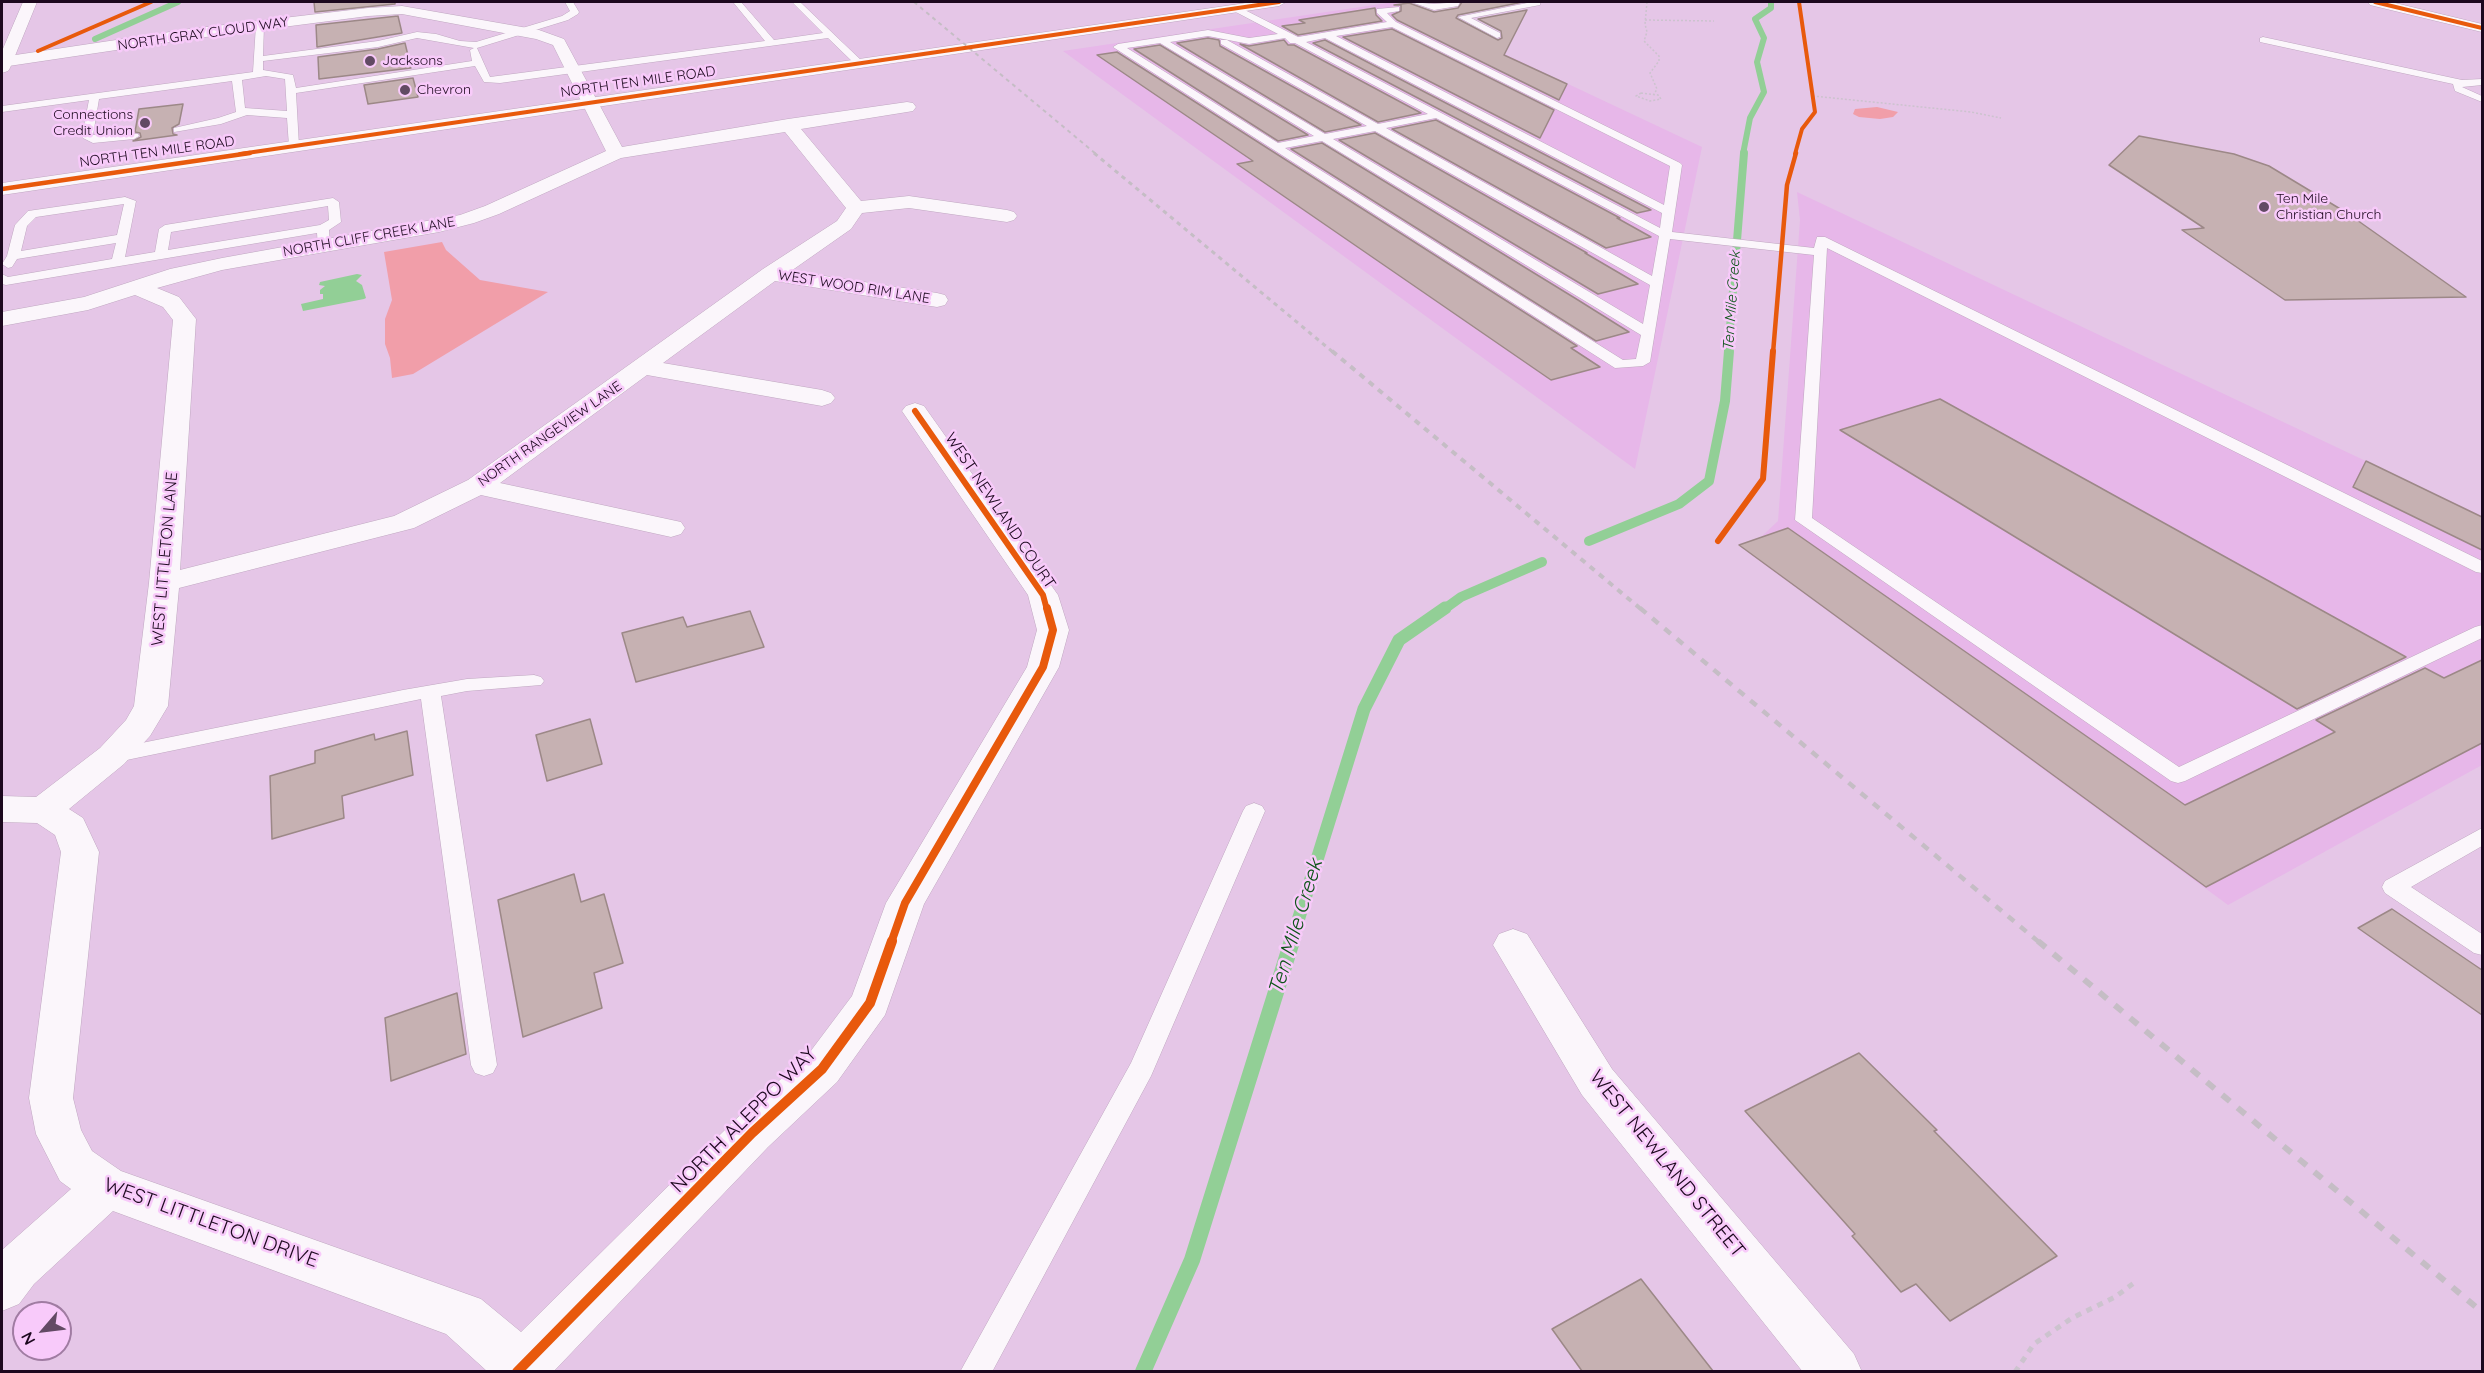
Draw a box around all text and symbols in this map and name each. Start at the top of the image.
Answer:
street label: NORTH GRAY CLOUD WAY [117,14,289,54]
place label: Jacksons [382,53,443,69]
marker: Jacksons [363,54,377,68]
street label: NORTH TEN MILE ROAD [559,63,717,101]
place label: Chevron [417,82,471,98]
marker: Chevron [398,83,412,97]
place label: Connections Credit Union [53,107,133,140]
marker: Connections Credit Union [138,116,152,130]
street label: NORTH TEN MILE ROAD [78,133,236,171]
place label: Ten Mile Christian Church [2276,191,2382,224]
marker: Ten Mile Christian Church [2257,200,2271,214]
street label: NORTH CLIFF CREEK LANE [282,214,456,260]
water label: Ten Mile Creek [1720,250,1744,352]
street label: WEST WOOD RIM LANE [777,267,931,307]
street label: NORTH RANGEVIEW LANE [475,378,625,490]
street label: WEST NEWLAND COURT [940,429,1060,593]
street label: WEST LITTLETON LANE [148,471,182,647]
water label: Ten Mile Creek [1263,856,1329,998]
street label: NORTH ALEPPO WAY [666,1042,822,1198]
street label: WEST NEWLAND STREET [1584,1065,1750,1263]
street label: WEST LITTLETON DRIVE [101,1173,321,1273]
north arrow [12,1301,72,1361]
text: N [16,1329,39,1348]

